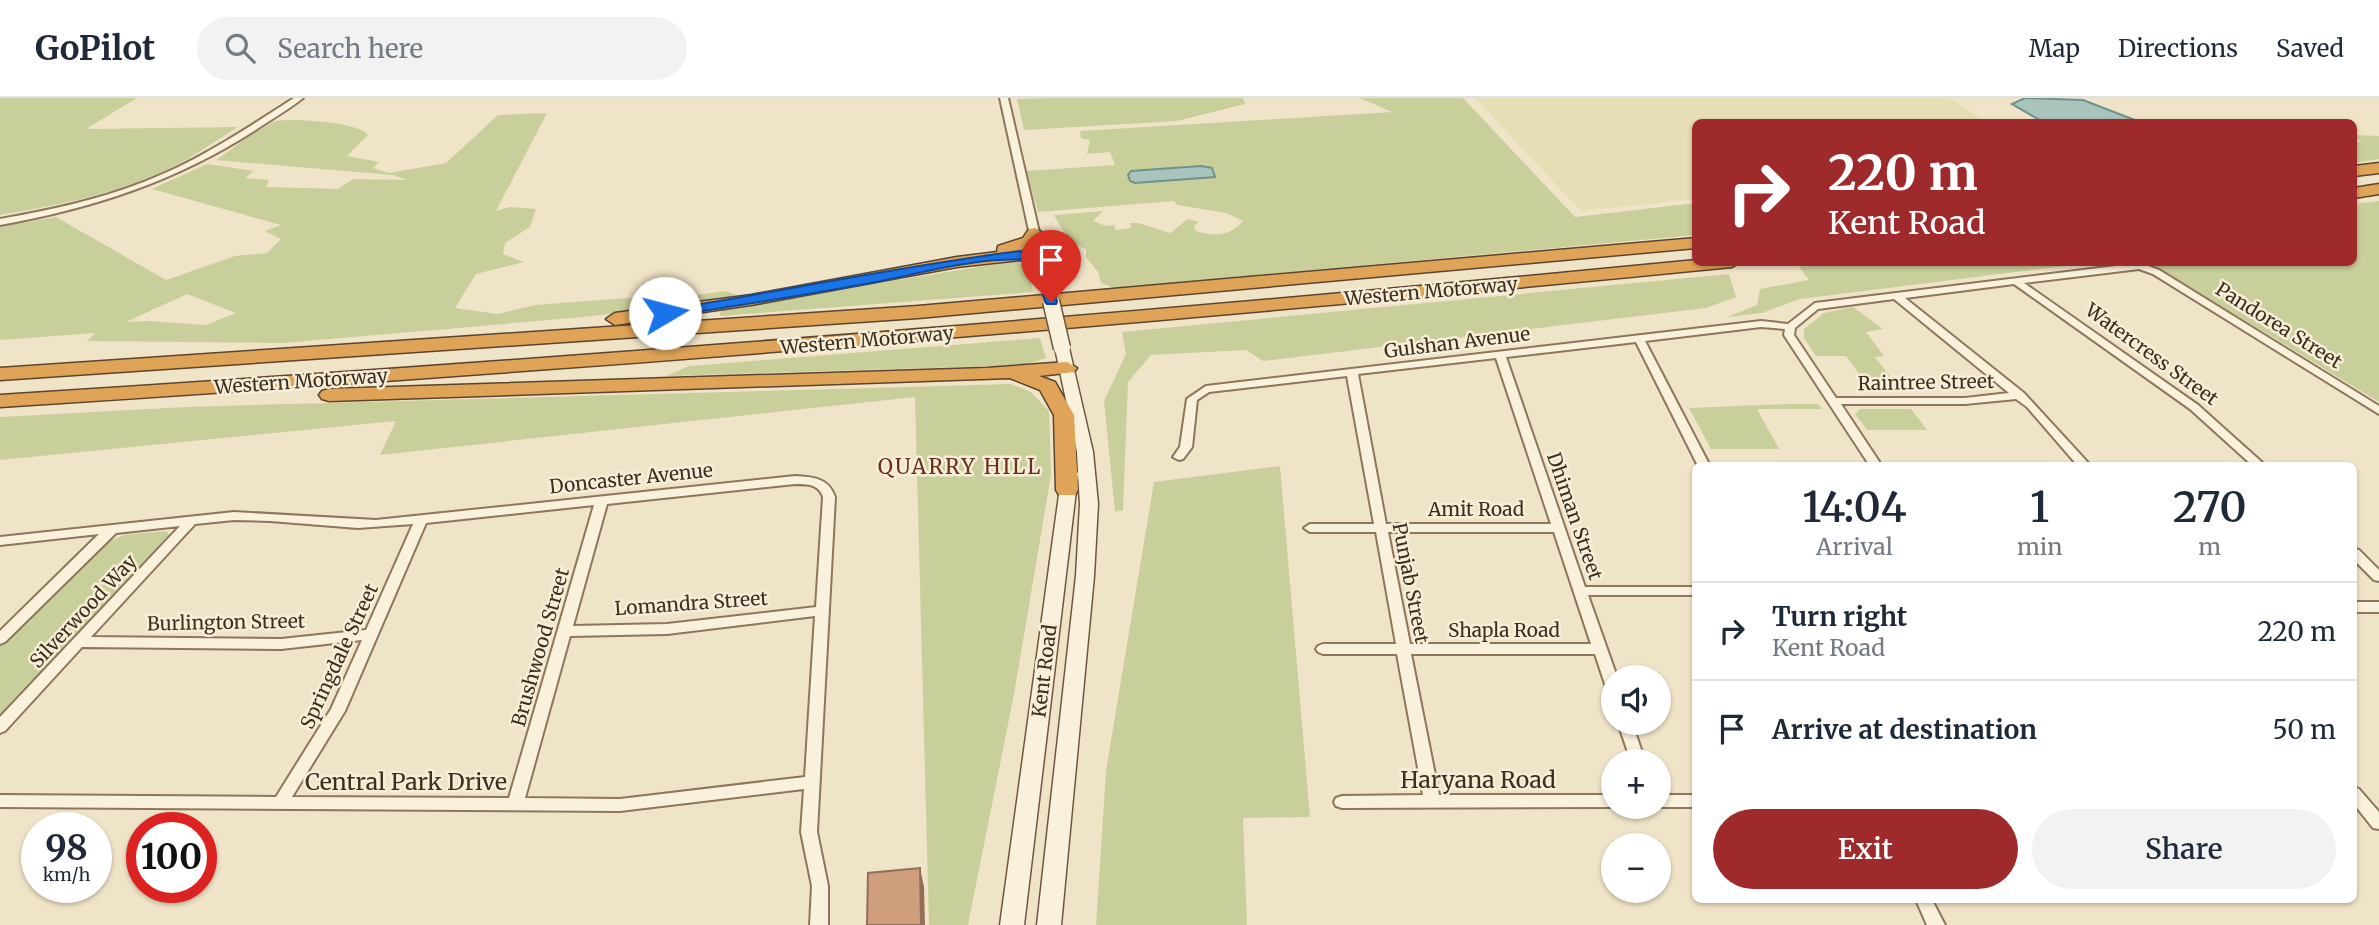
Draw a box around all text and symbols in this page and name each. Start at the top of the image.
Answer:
search box [197,17,687,80]
text: GoPilot [35,28,155,69]
icon: search [221,29,259,67]
text: Search here [277,32,423,65]
text: Map [2029,33,2080,64]
text: Directions [2118,33,2238,64]
text: Saved [2276,33,2344,64]
text: 220 m [1828,142,1978,203]
icon: right [1713,147,1804,238]
text: Kent Road [1828,203,1985,243]
pin [1021,230,1081,302]
icon: arrive [1032,241,1070,279]
street label: Western Motorway [1342,271,1519,311]
position arrow [628,276,702,350]
street label: Pandorea Street [2211,277,2347,374]
street label: Watercress Street [2080,297,2224,411]
street label: Western Motorway [778,320,955,360]
street label: Gulshan Avenue [1383,321,1532,363]
street label: Western Motorway [212,363,389,399]
street label: Raintree Street [1857,369,1995,395]
street label: Dhiman Street [1542,449,1608,583]
district label: QUARRY HILL [878,453,1042,480]
street label: Doncaster Avenue [548,457,714,499]
text: 14:04 [1802,481,1907,533]
text: 1 [2030,481,2049,533]
text: 270 [2173,481,2247,533]
street label: Amit Road [1427,497,1524,521]
street label: Punjab Street [1388,521,1435,646]
text: Arrival [1816,532,1893,561]
text: min [2017,532,2062,561]
text: m [2198,532,2221,561]
street label: Silverwood Way [24,549,142,673]
street label: Brushwood Street [506,564,574,729]
street label: Springdale Street [295,579,383,733]
street label: Lomandra Street [614,586,769,620]
text: Turn right [1772,600,1907,633]
street label: Burlington Street [147,609,306,635]
icon: right [1713,612,1751,650]
text: 220 m [2257,615,2336,648]
street label: Shapla Road [1448,618,1560,642]
street label: Kent Road [1026,623,1062,719]
text: Kent Road [1772,633,1885,662]
map controls [1601,665,1671,903]
button: sound [1601,665,1671,735]
icon: arrive [1713,710,1751,748]
text: Arrive at destination [1772,713,2037,746]
text: 50 m [2272,713,2336,746]
button: + [1601,749,1671,819]
street label: Haryana Road [1400,765,1556,794]
street label: Central Park Drive [305,767,507,796]
button: Exit [1713,809,2018,889]
button: Share [2032,809,2336,889]
speed limit sign: 100 [126,812,217,903]
text: 98 [45,826,88,870]
button: − [1601,833,1671,903]
text: km/h [43,863,90,886]

